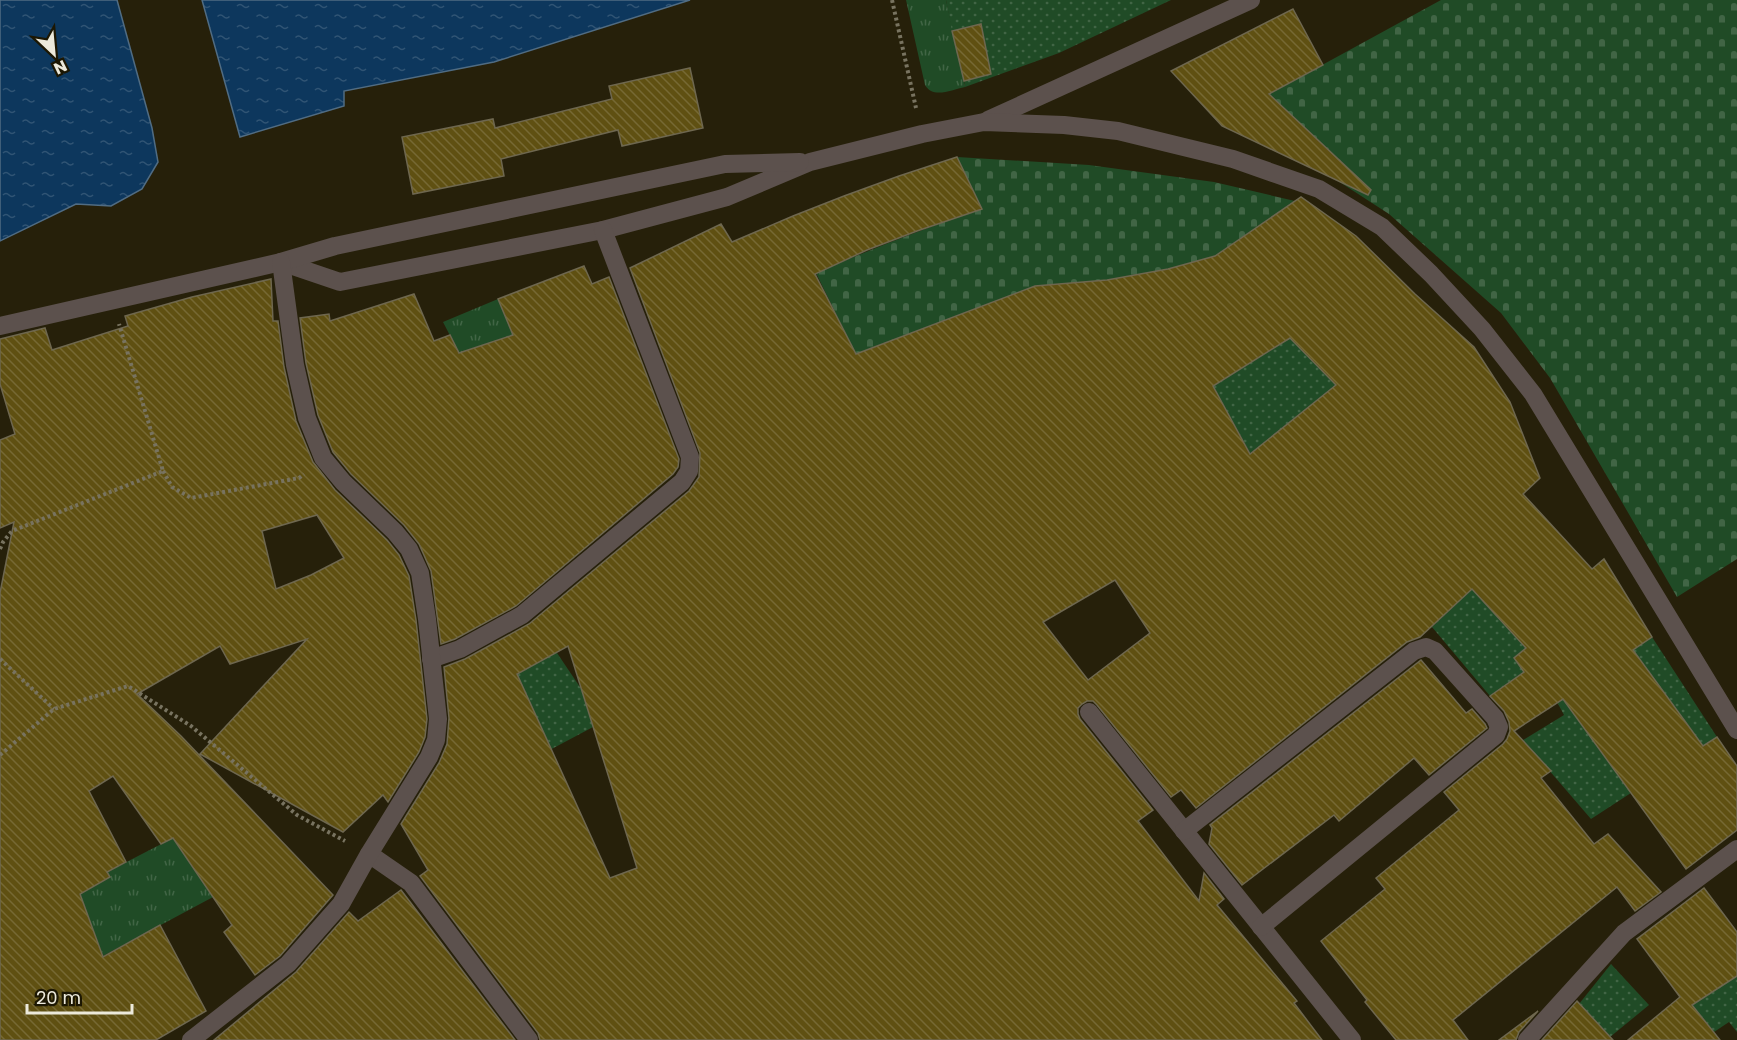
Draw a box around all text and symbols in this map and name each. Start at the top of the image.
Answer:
north arrow [24,24,84,84]
text: N [50,54,71,80]
scale bar [27,977,132,1015]
text: 20 m [36,985,81,1010]

